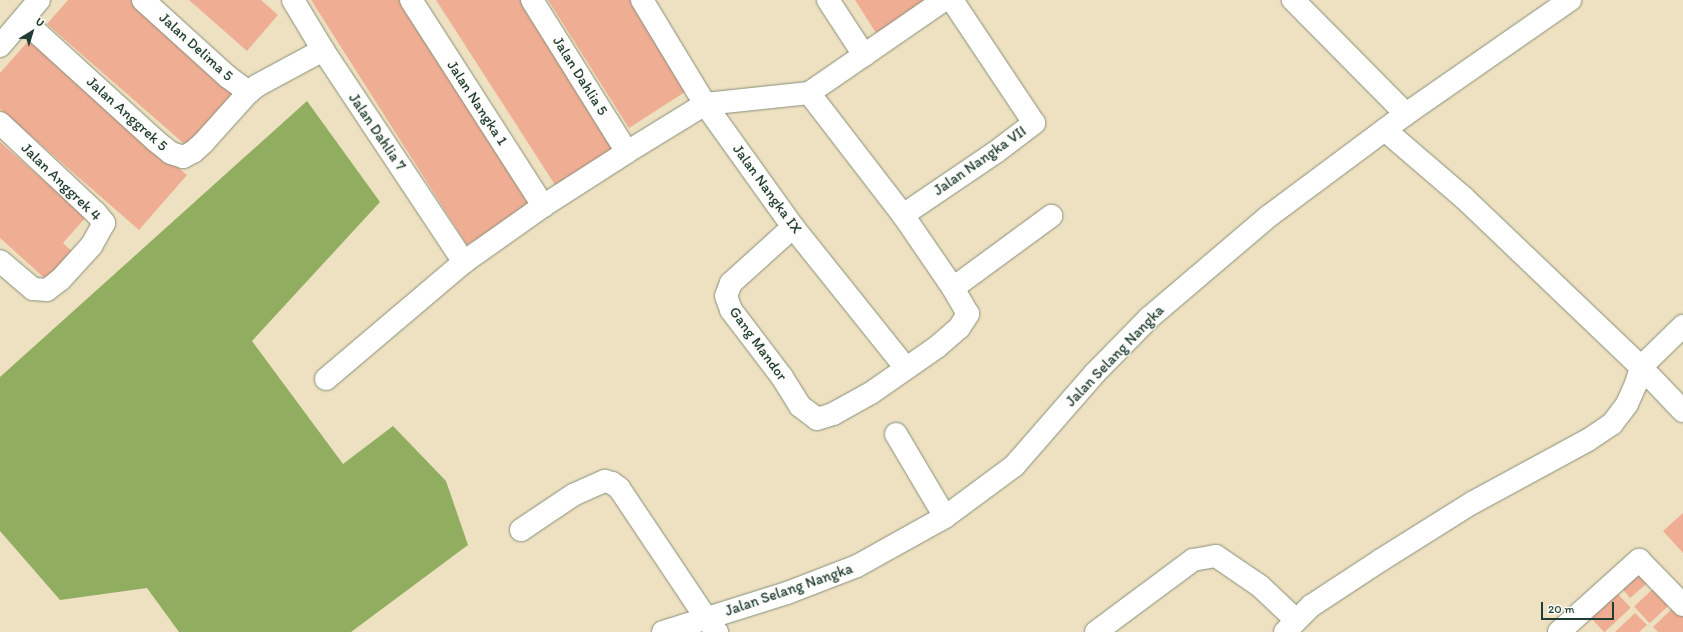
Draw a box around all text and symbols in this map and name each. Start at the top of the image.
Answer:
street label: Jalan Delima 5 [155,9,237,85]
north arrow [12,12,52,52]
text: U [33,15,47,30]
street label: Jalan Dahlia 5 [548,33,612,119]
street label: Jalan Nangka 1 [443,57,511,149]
street label: Jalan Anggrek 5 [83,73,171,155]
street label: Jalan Dahlia 7 [344,90,410,174]
street label: Jalan Nangka VII [930,122,1030,200]
street label: Jalan Anggrek 4 [17,139,105,225]
street label: Jalan Nangka IX [729,141,805,237]
street label: Jalan Selang Nangka [1062,302,1168,410]
street label: Gang Mandor [725,303,791,385]
street label: Jalan Selang Nangka [723,560,855,620]
scale bar [1543,594,1616,620]
text: 20 m [1548,602,1575,616]

